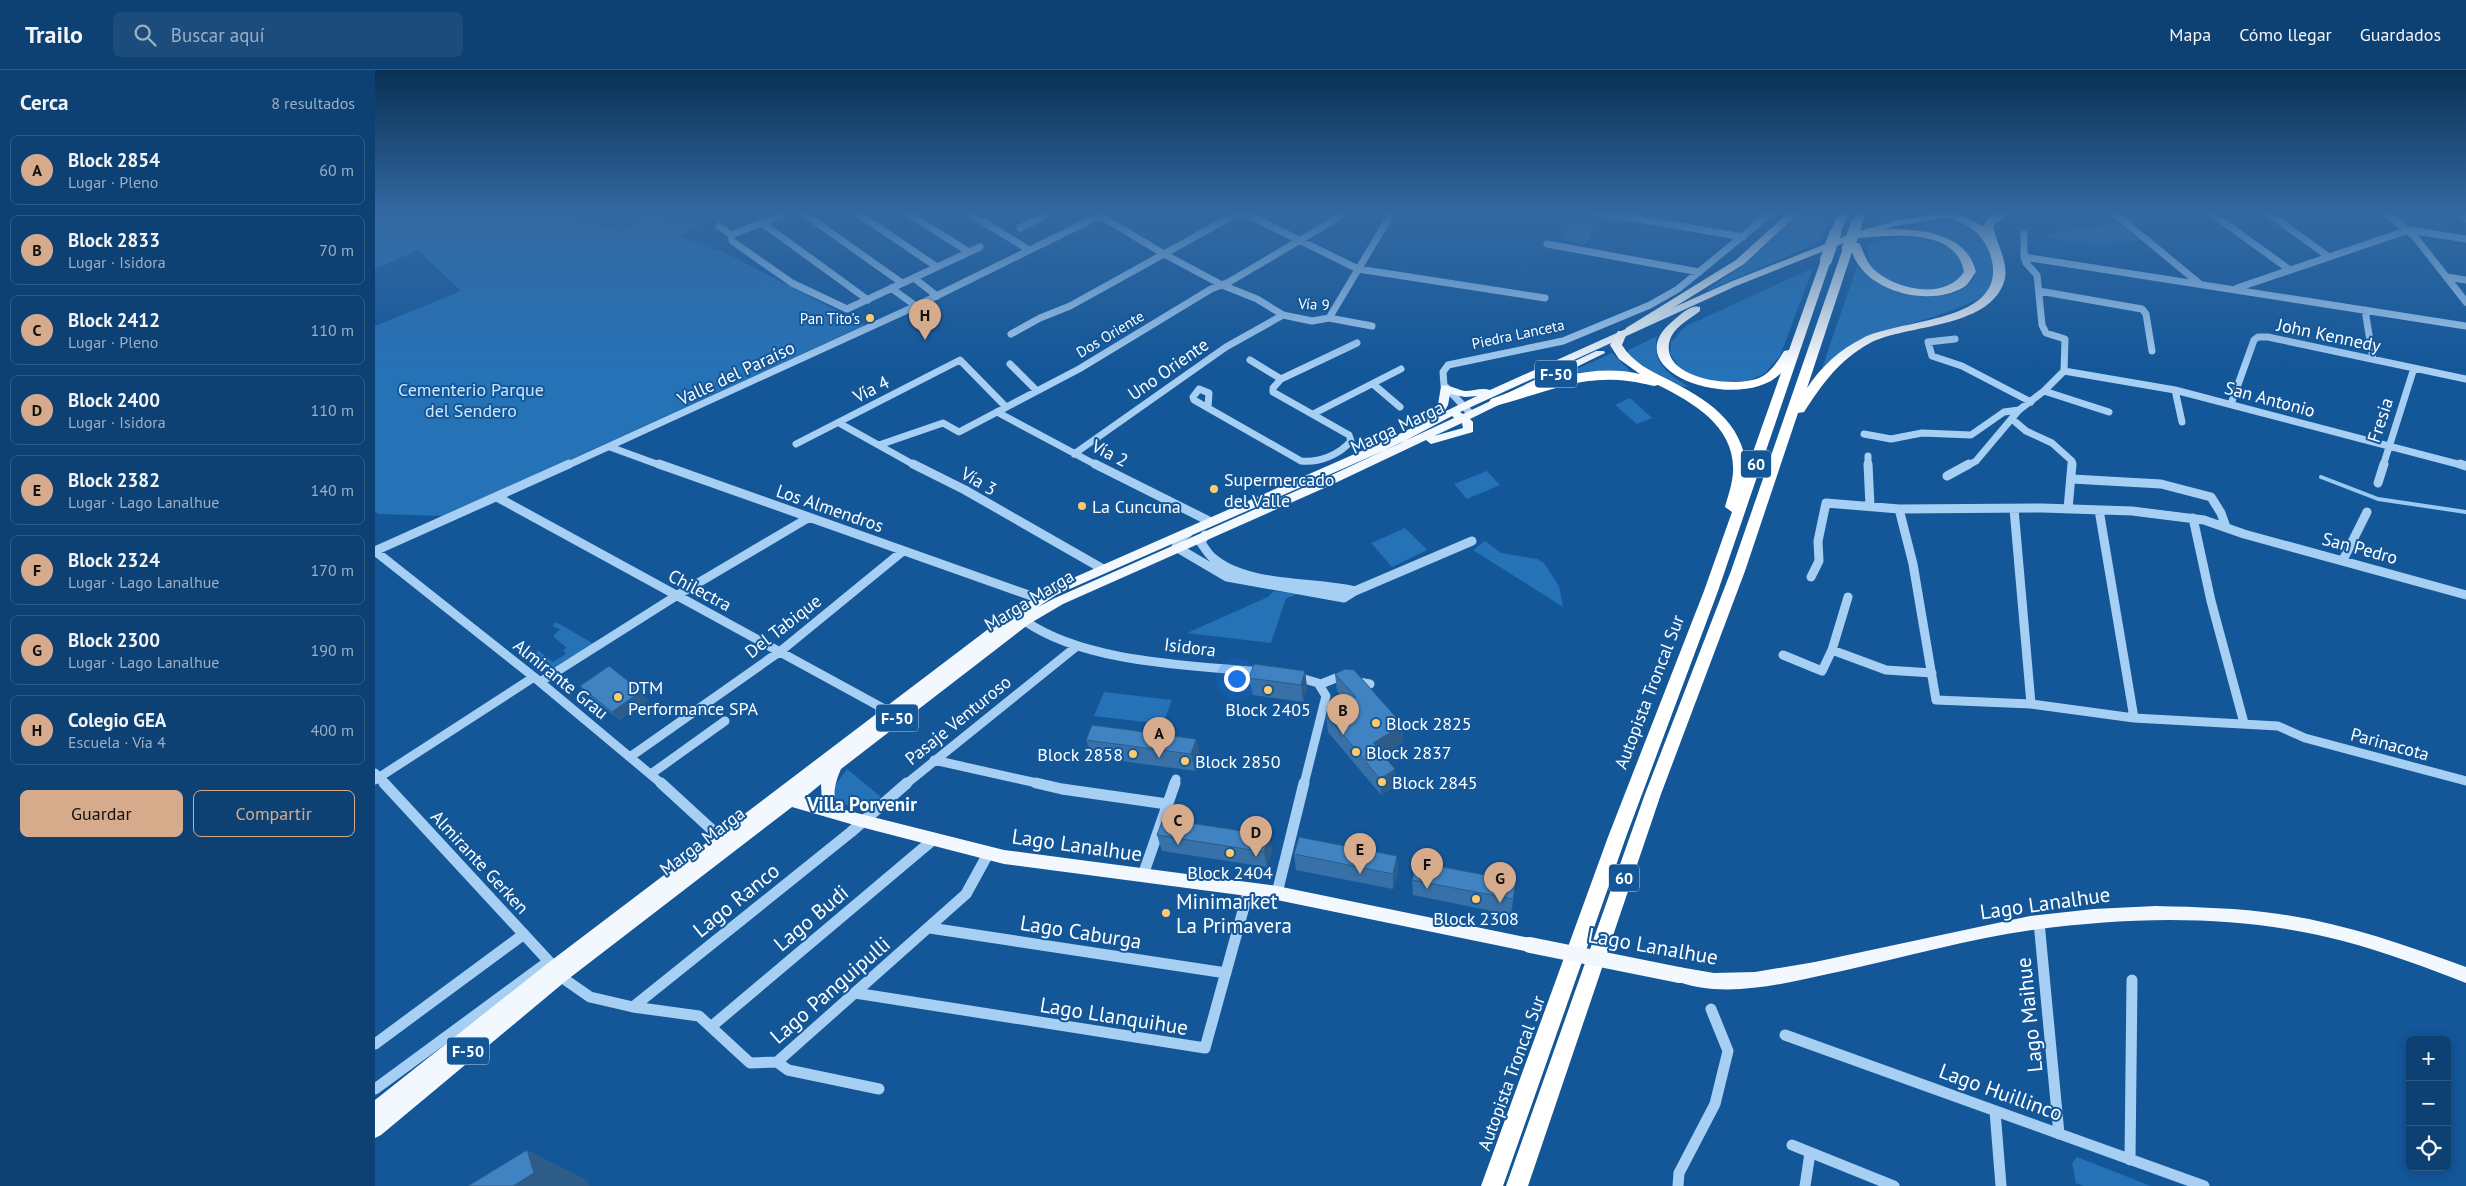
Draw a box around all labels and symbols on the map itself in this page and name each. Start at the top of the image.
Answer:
street label: Vía 9 [1297,294,1330,314]
pin: H [909,299,941,340]
street label: Dos Oriente [1073,306,1147,362]
place label: Pan Tito's [800,309,860,328]
marker: Pan Tito's [864,312,876,324]
street label: John Kennedy [2274,313,2384,357]
street label: Piedra Lanceta [1470,315,1566,353]
street label: Uno Oriente [1123,333,1213,405]
street label: Valle del Paraíso [673,336,798,411]
road number: F-50 [1535,360,1577,388]
street label: Vía 4 [848,370,893,408]
street label: San Antonio [2222,376,2318,422]
park label: Cementerio Parque del Sendero [398,378,544,422]
street label: Marga Marga [1347,395,1447,459]
street label: Fresia [2362,395,2398,445]
street label: Vía 2 [1087,434,1132,472]
road number: 60 [1741,450,1771,478]
street label: Vía 3 [956,461,1001,500]
place label: Supermercado del Valle [1224,468,1335,512]
street label: Los Almendros [773,479,887,537]
marker: Supermercado del Valle [1208,483,1220,495]
place label: La Cuncuna [1092,495,1181,518]
marker: La Cuncuna [1076,500,1088,512]
street label: San Pedro [2320,527,2400,569]
street label: Chilectra [664,564,736,616]
street label: Marga Marga [980,564,1078,636]
street label: Del Tabique [740,589,826,663]
street label: Autopista Troncal Sur [1609,612,1689,772]
street label: Isidora [1163,632,1217,662]
street label: Almirante Grau [509,634,613,724]
your location [1224,666,1250,692]
street label: Pasaje Venturoso [900,670,1016,770]
place label: DTM Performance SPA [628,676,759,720]
marker: Block 2405 [1262,684,1274,696]
marker: DTM Performance SPA [612,691,624,703]
pin: B [1327,694,1359,735]
place label: Block 2405 [1225,698,1311,721]
road number: F-50 [876,704,918,731]
place label: Block 2825 [1386,712,1472,735]
pin: A [1143,717,1175,758]
marker: Block 2825 [1370,717,1382,729]
street label: Parinacota [2348,722,2432,766]
place label: Block 2837 [1366,741,1452,764]
place label: Block 2858 [1037,743,1123,766]
marker: Block 2837 [1350,746,1362,758]
marker: Block 2858 [1127,748,1139,760]
place label: Block 2850 [1195,750,1281,773]
marker: Block 2850 [1179,755,1191,767]
place label: Block 2845 [1392,771,1478,794]
marker: Block 2845 [1376,776,1388,788]
district label: Villa Porvenir [806,792,917,816]
street label: Marga Marga [655,802,749,880]
pin: C [1162,804,1194,845]
street label: Almirante Gerken [426,805,534,919]
pin: D [1240,816,1272,857]
street label: Lago Lanalhue [1010,822,1144,868]
pin: E [1344,833,1376,874]
marker: Block 2404 [1224,847,1236,859]
pin: F [1411,848,1443,889]
street label: Lago Ranco [687,857,785,943]
place label: Block 2404 [1187,861,1273,884]
pin: G [1484,862,1516,903]
road number: 60 [1609,864,1639,891]
street label: Lago Budi [768,879,854,957]
street label: Lago Lanalhue [1978,880,2112,926]
place label: Minimarket La Primavera [1176,888,1292,939]
marker: Block 2308 [1470,893,1482,905]
marker: Minimarket La Primavera [1160,907,1172,919]
place label: Block 2308 [1433,907,1519,930]
street label: Lago Caburga [1018,909,1144,955]
street label: Lago Lanalhue [1586,921,1720,971]
street label: Lago Panguipulli [764,930,896,1050]
street label: Lago Maihue [2010,956,2048,1074]
street label: Lago Llanquihue [1038,991,1190,1041]
street label: Autopista Troncal Sur [1472,992,1550,1154]
road number: F-50 [447,1038,489,1064]
street label: Lago Huillinco [1935,1057,2067,1127]

